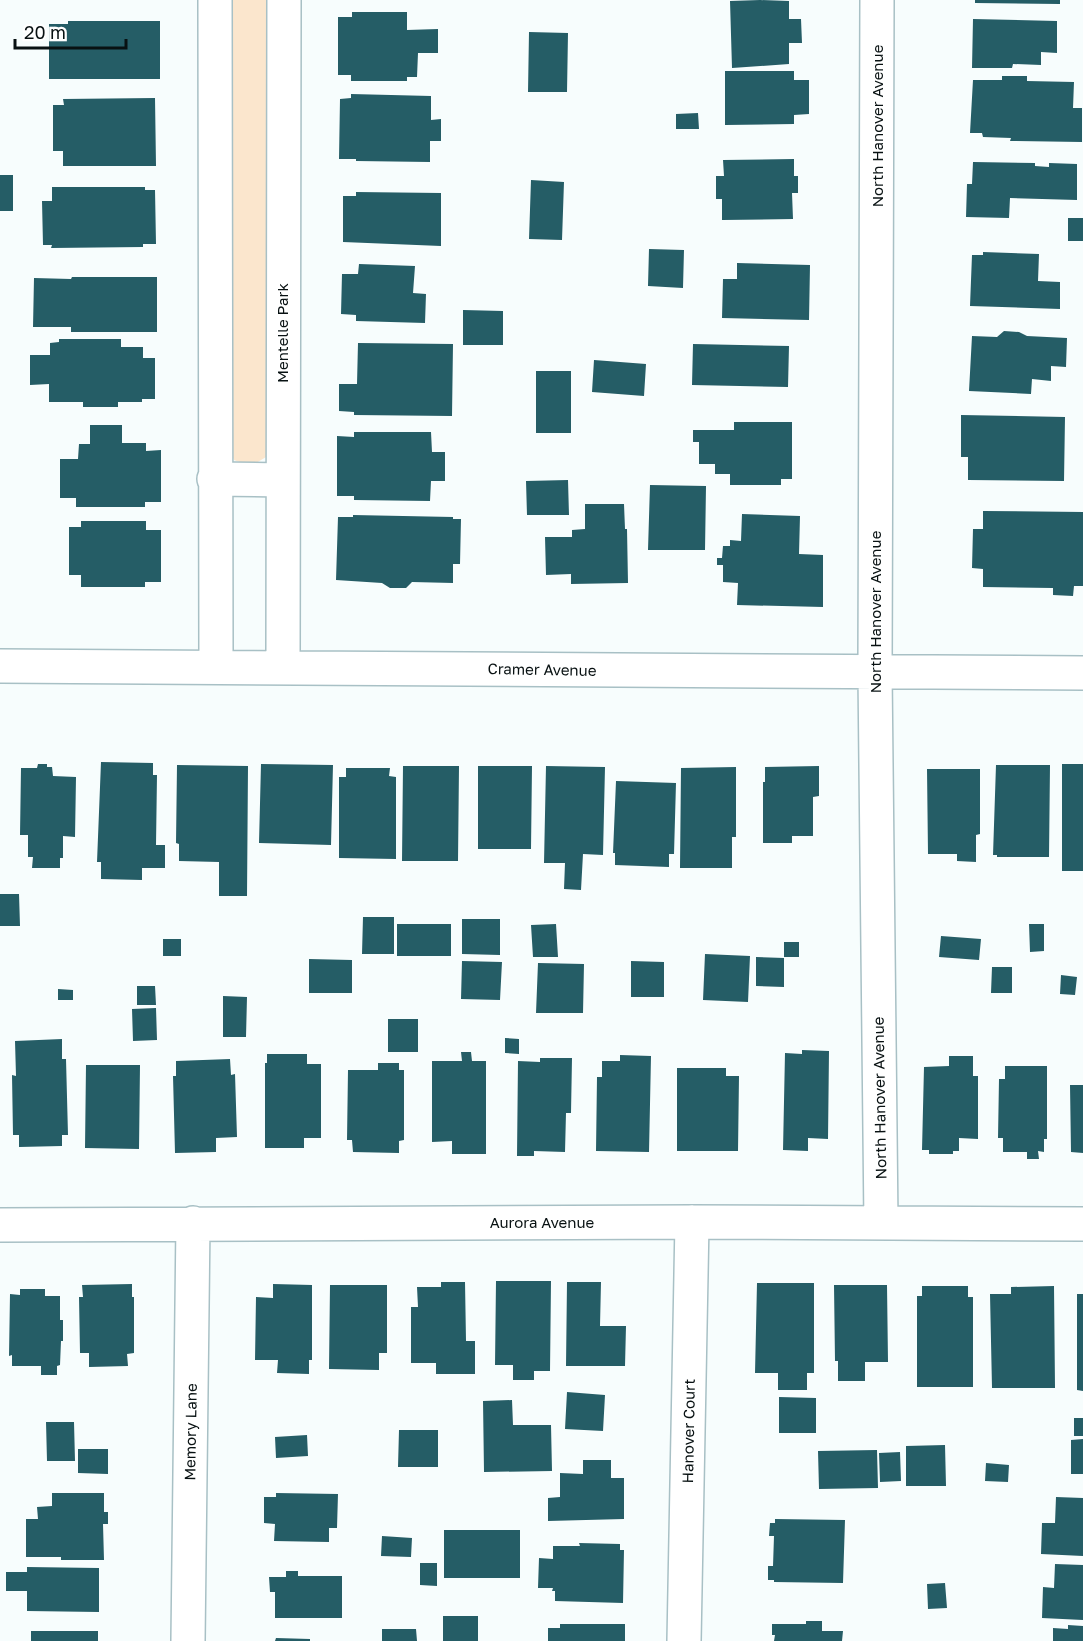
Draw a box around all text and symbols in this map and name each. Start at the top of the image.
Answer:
scale bar [15,12,126,50]
text: 20 m [24,21,66,43]
street label: North Hanover Avenue [868,44,886,207]
street label: Mentelle Park [273,283,291,383]
street label: North Hanover Avenue [866,530,884,693]
street label: Cramer Avenue [487,659,597,679]
street label: North Hanover Avenue [869,1016,889,1179]
street label: Aurora Avenue [490,1213,594,1231]
street label: Hanover Court [678,1379,698,1483]
street label: Memory Lane [180,1383,200,1481]

